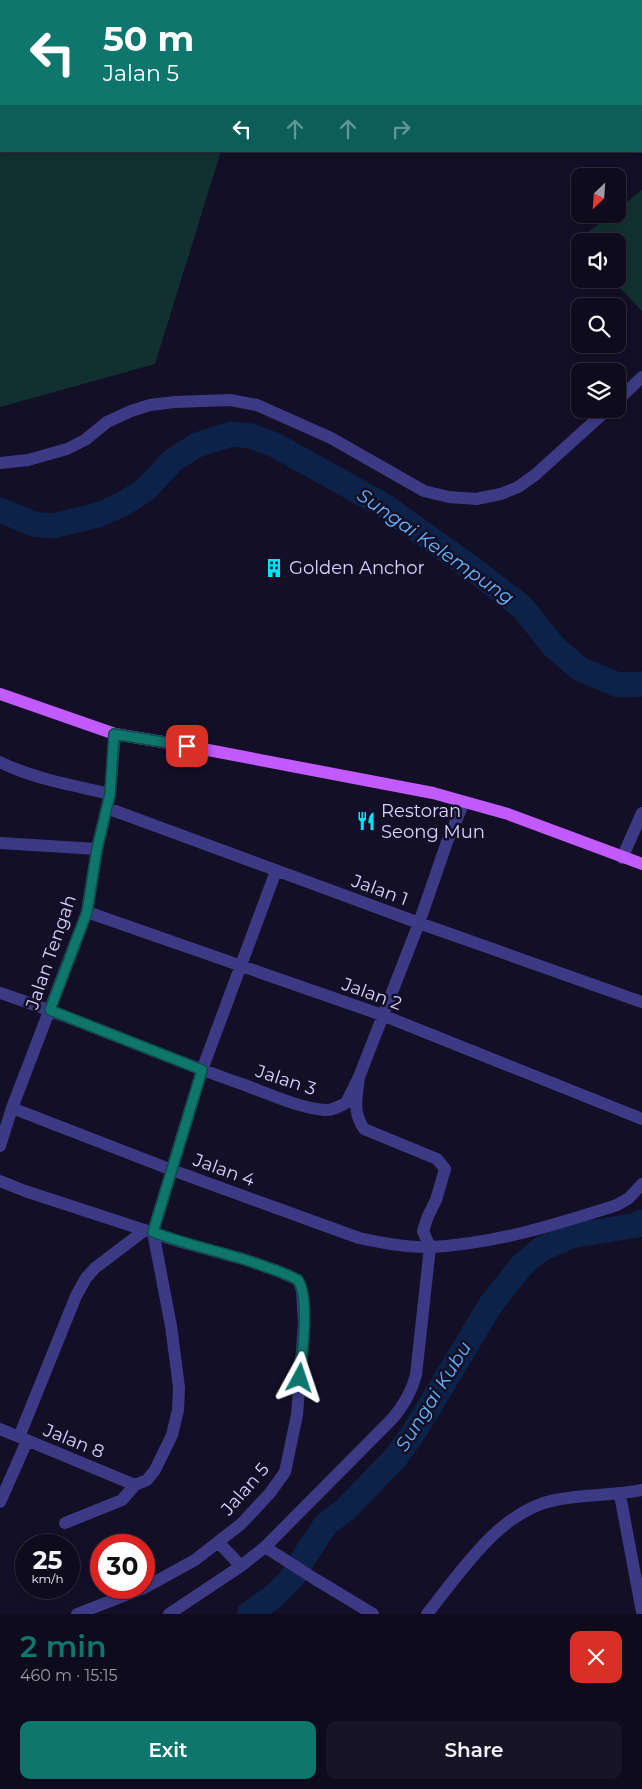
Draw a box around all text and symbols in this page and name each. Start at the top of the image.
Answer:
text: 50 m [103,17,194,60]
icon: left [20,20,85,85]
text: Jalan 5 [103,60,179,87]
icon: left [228,115,256,143]
icon: ahead [281,115,309,143]
icon: ahead [334,115,362,143]
icon: right [387,115,415,143]
north arrow [571,168,626,222]
map controls [571,168,626,418]
button: sound [571,233,626,288]
button: search [571,298,626,353]
button: layers [571,363,626,418]
water label: Sungai Kelempung [353,484,519,609]
building icon: Golden Anchor [263,557,285,579]
place label: Golden Anchor [289,557,425,579]
pin [166,725,208,767]
icon: arrive [173,732,201,760]
place label: Restoran Seong Mun [381,800,485,843]
restaurant icon: Restoran Seong Mun [355,810,377,832]
street label: Jalan 1 [348,869,411,910]
street label: Jalan Tengah [21,892,81,1013]
street label: Jalan 2 [338,973,405,1015]
street label: Jalan 3 [252,1060,319,1100]
street label: Jalan 4 [189,1148,258,1191]
water label: Sungai Kubu [391,1337,476,1455]
position arrow [273,1351,325,1403]
street label: Jalan 8 [40,1419,108,1463]
street label: Jalan 5 [216,1458,274,1520]
speed limit sign: 30 [90,1534,155,1599]
text: 25 [33,1545,62,1575]
text: km/h [31,1571,64,1586]
text: 2 min [20,1628,107,1665]
button: close [570,1631,622,1683]
text: 460 m · 15:15 [20,1666,118,1685]
button: Exit [20,1721,316,1779]
button: Share [326,1721,622,1779]

